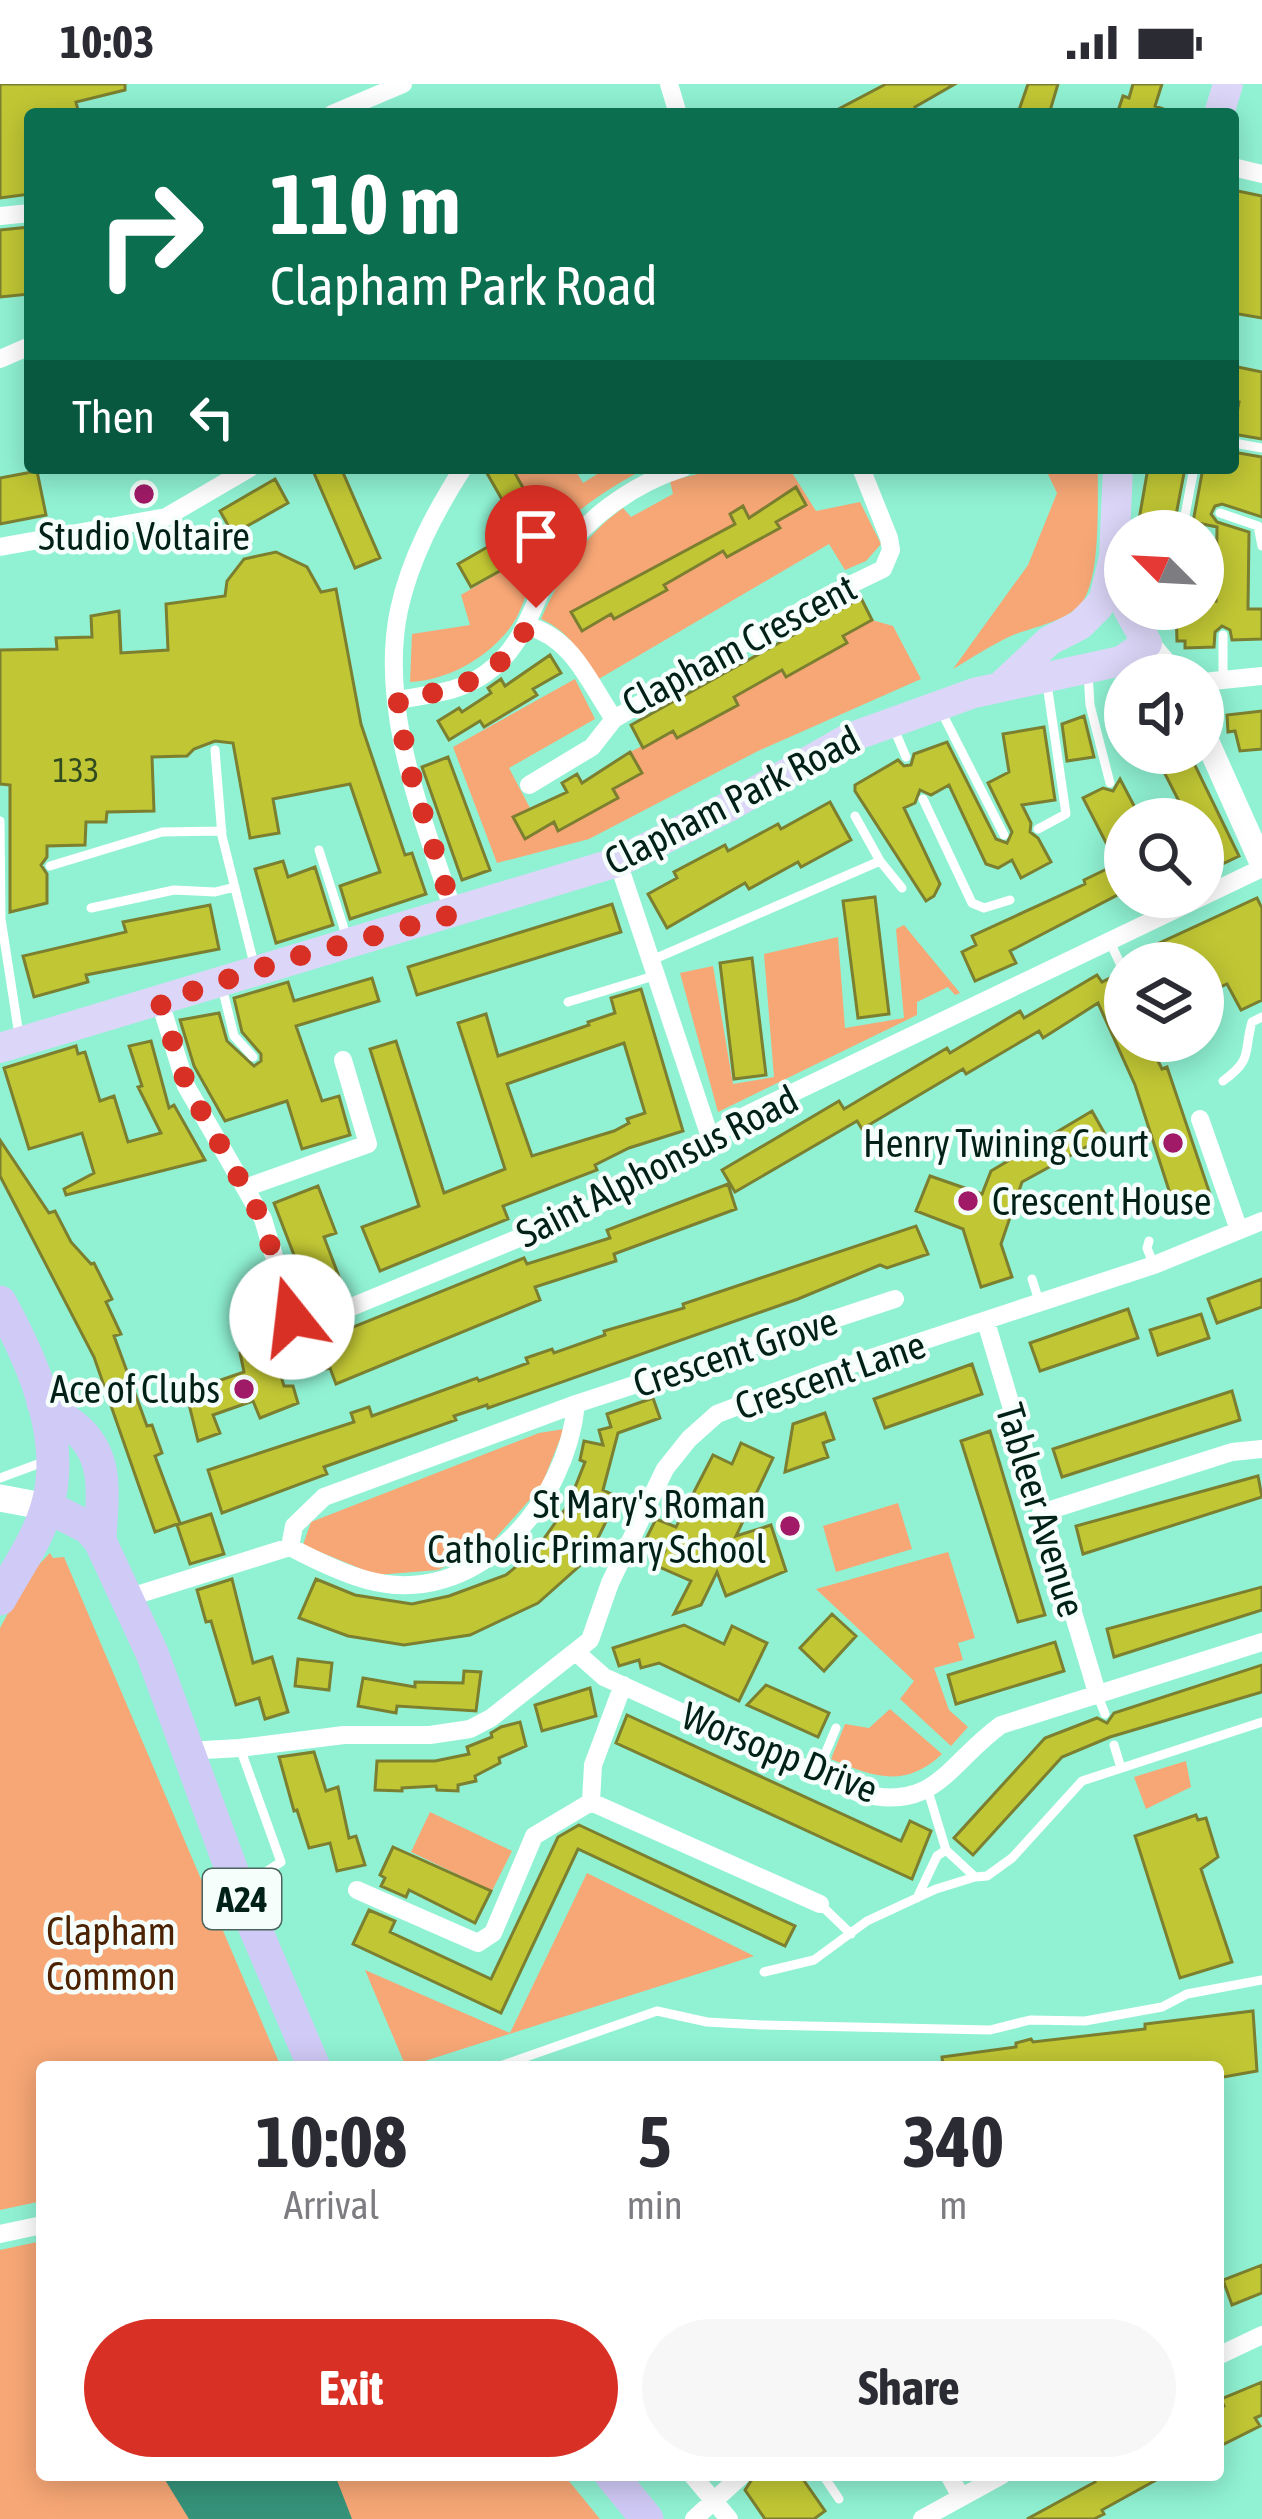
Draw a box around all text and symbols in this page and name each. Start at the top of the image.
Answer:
text: 10:03 [60,16,154,68]
icon: right [72,156,228,312]
text: 110 m [270,156,460,252]
text: Clapham Park Road [270,255,658,316]
icon: left [179,384,245,450]
text: Then [72,391,155,443]
marker: Studio Voltaire [131,481,157,507]
pin [485,485,587,608]
icon: arrive [503,503,569,569]
north arrow [1104,510,1224,630]
map controls [1104,510,1224,1062]
place label: Studio Voltaire [38,514,250,558]
street label: Clapham Crescent [615,565,863,725]
button: sound [1104,654,1224,774]
street label: Clapham Park Road [597,717,867,883]
house number: 133 [53,751,99,789]
button: search [1104,798,1224,918]
button: layers [1104,942,1224,1062]
street label: Saint Alphonsus Road [509,1076,805,1256]
place label: Henry Twining Court [863,1121,1149,1165]
marker: Henry Twining Court [1160,1130,1186,1156]
place label: Crescent House [992,1179,1211,1223]
marker: Crescent House [955,1188,981,1214]
position arrow [229,1254,355,1380]
street label: Crescent Grove [628,1298,842,1406]
street label: Crescent Lane [729,1322,931,1428]
place label: Ace of Clubs [50,1367,220,1411]
marker: Ace of Clubs [231,1376,257,1402]
street label: Tableer Avenue [988,1398,1094,1622]
place label: St Mary's Roman Catholic Primary School [427,1482,766,1571]
marker: St Mary's Roman Catholic Primary School [777,1513,803,1539]
street label: Worsopp Drive [676,1693,884,1811]
road number: A24 [203,1869,281,1929]
park label: Clapham Common [46,1909,176,1998]
text: 10:08 [256,2100,407,2182]
text: 5 [638,2100,672,2182]
text: 340 [903,2100,1004,2182]
text: Arrival [284,2183,379,2227]
text: min [627,2183,683,2227]
text: m [939,2183,967,2227]
button: Exit [84,2319,618,2457]
button: Share [642,2319,1176,2457]

